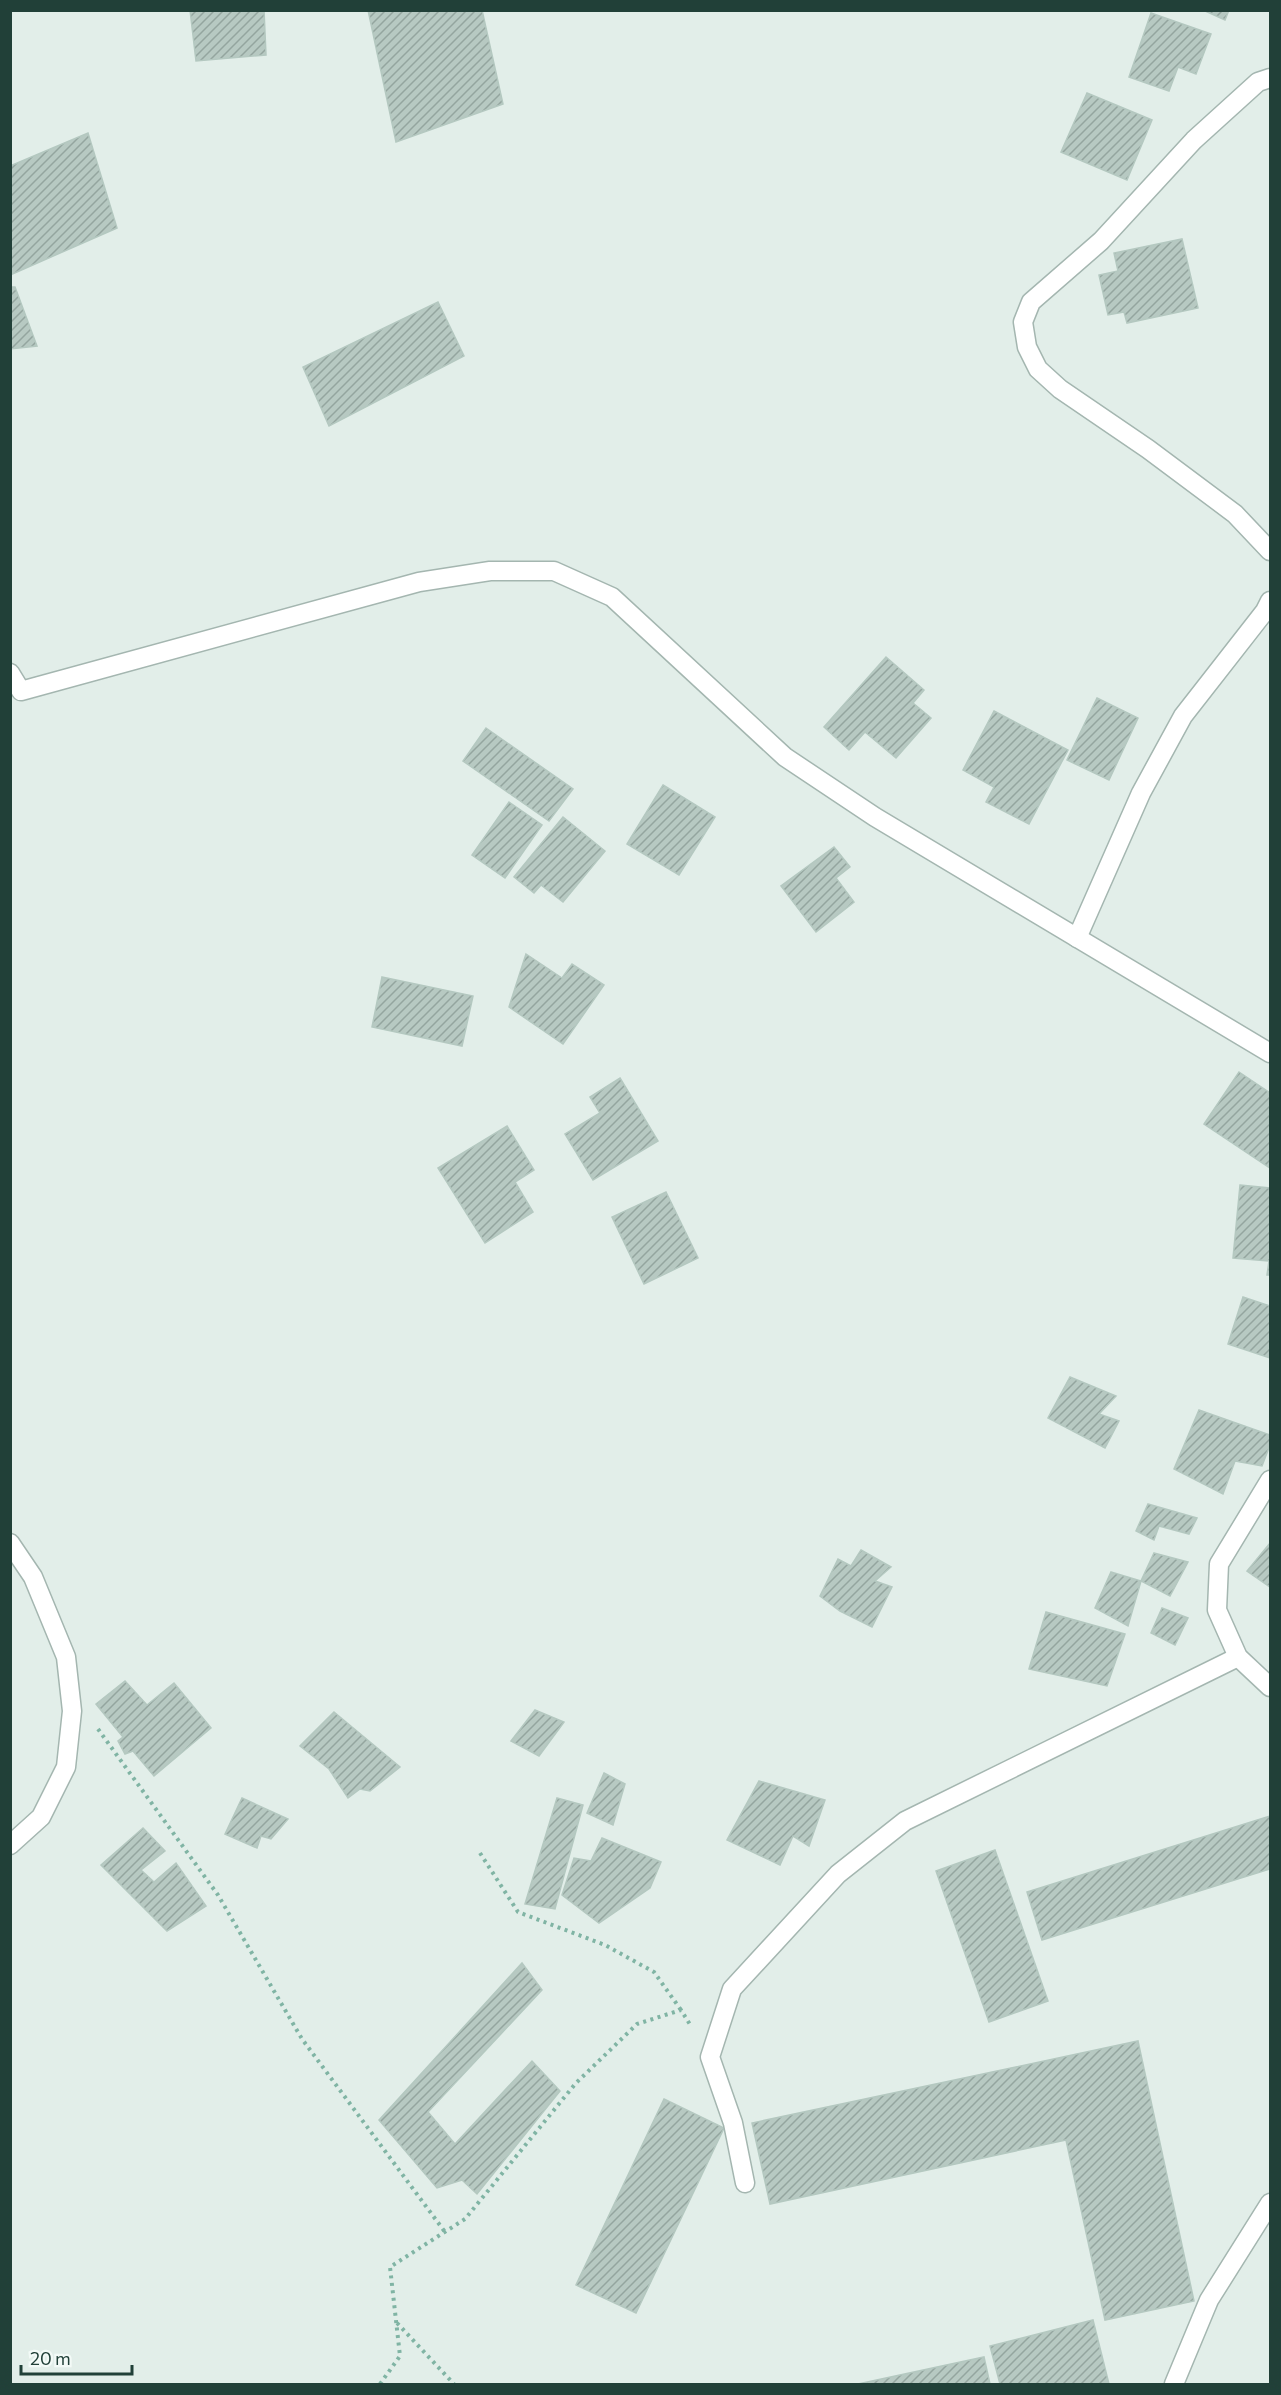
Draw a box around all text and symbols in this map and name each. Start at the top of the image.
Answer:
scale bar [21,2338,132,2376]
text: 20 m [30,2347,71,2369]

